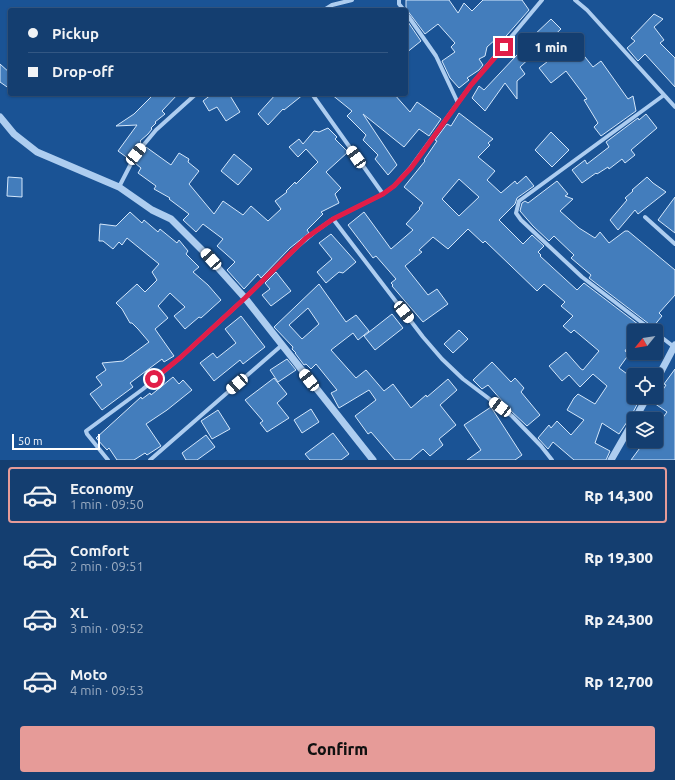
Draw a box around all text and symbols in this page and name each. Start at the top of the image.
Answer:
text: Pickup [52,25,99,42]
callout: 1 min [518,33,584,61]
route end [495,38,513,56]
text: 1 min [534,40,568,54]
text: Drop-off [52,63,114,80]
car [124,141,148,167]
car [344,144,368,170]
car [199,246,223,272]
car [392,299,416,325]
north arrow [627,324,663,360]
map controls [627,324,663,448]
car [297,367,321,393]
button: locate [627,368,663,404]
route start [145,370,163,388]
car [224,372,250,396]
car [487,395,513,419]
button: layers [627,412,663,448]
scale bar [12,432,100,451]
text: 50 m [18,435,42,447]
icon: car [22,477,58,513]
text: Economy [70,480,134,497]
text: Rp 14,300 [584,487,653,504]
text: 1 min · 09:50 [70,497,144,511]
icon: car [22,539,58,575]
text: Comfort [70,542,129,559]
text: Rp 19,300 [584,549,653,566]
text: 2 min · 09:51 [70,559,144,573]
icon: car [22,601,58,637]
text: XL [70,604,88,621]
text: Rp 24,300 [584,611,653,628]
text: 3 min · 09:52 [70,621,144,635]
icon: car [22,663,58,699]
text: Moto [70,666,108,683]
text: Rp 12,700 [584,673,653,690]
text: 4 min · 09:53 [70,683,144,697]
button: Confirm [20,726,655,772]

